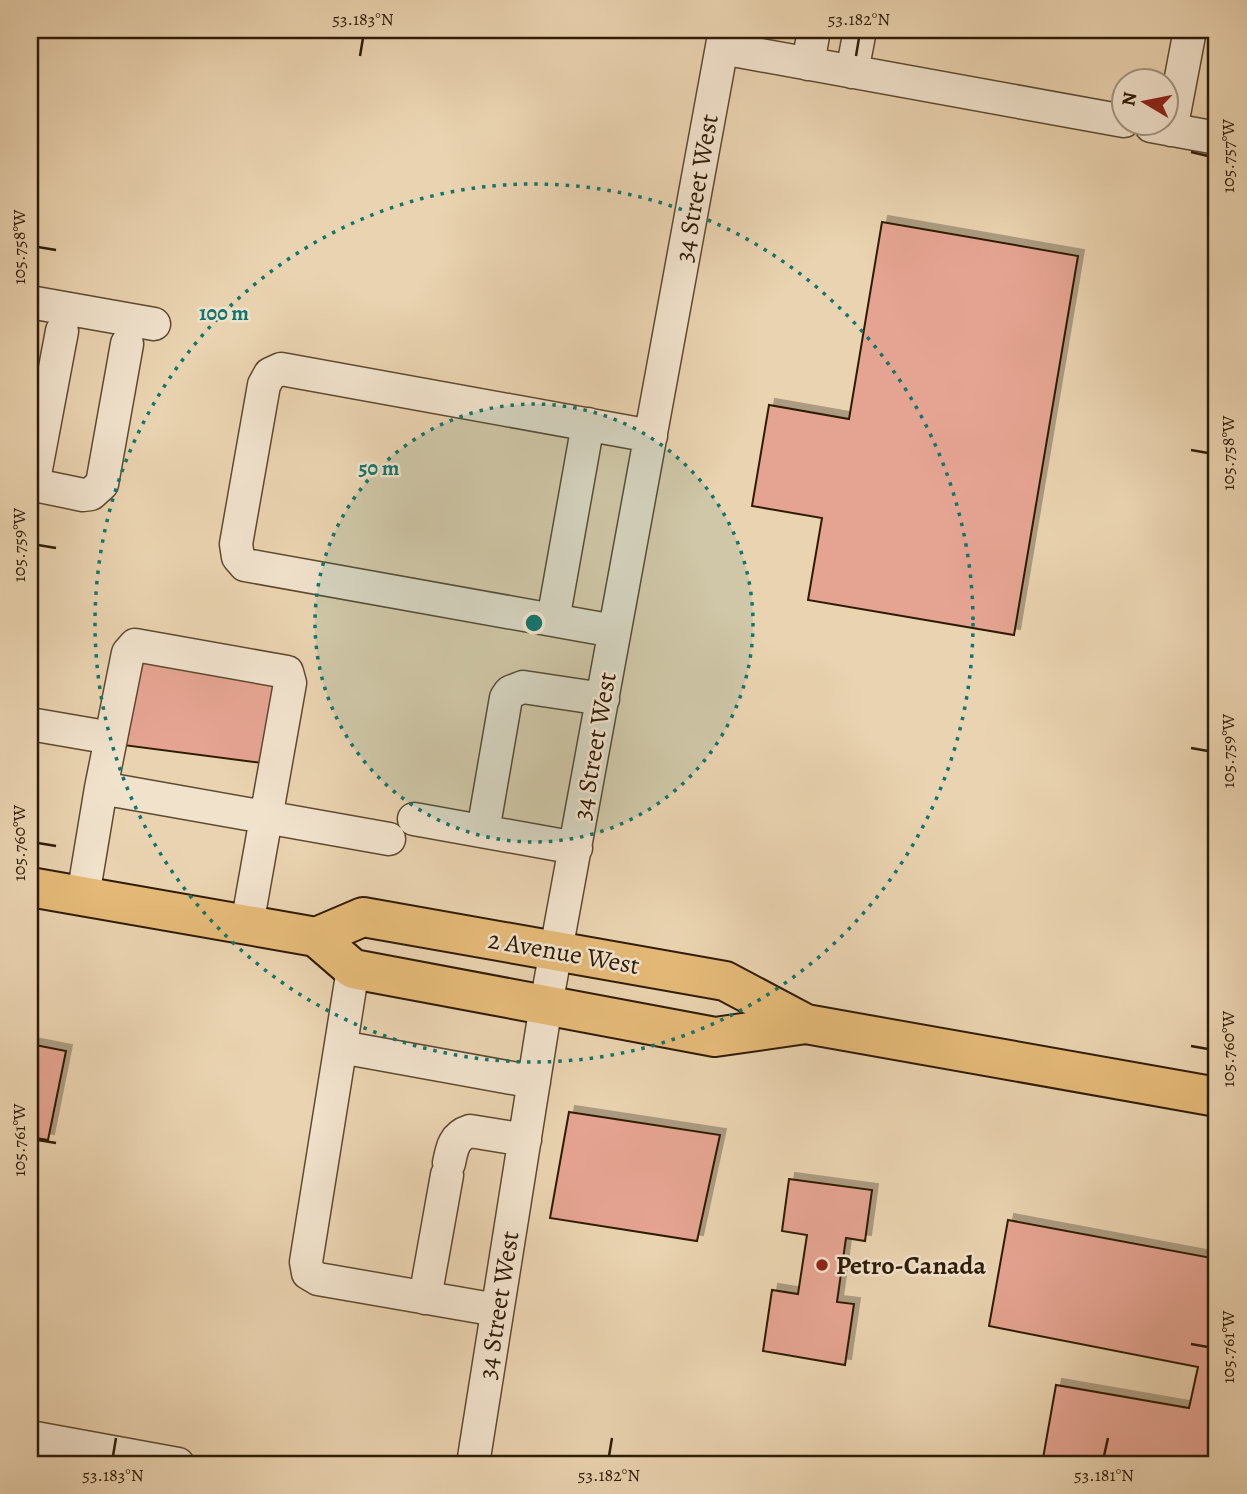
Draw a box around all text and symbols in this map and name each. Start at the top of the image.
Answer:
text: 53.183°N [332,7,394,31]
text: 53.182°N [828,7,890,31]
north arrow [1110,66,1180,136]
text: N [1115,90,1143,108]
street label: 34 Street West [666,111,727,265]
text: 105.757°W [1216,119,1240,193]
text: 105.758°W [7,209,31,285]
text: 100 m [199,299,249,327]
text: 105.758°W [1216,415,1240,491]
text: 50 m [359,454,400,482]
text: 105.759°W [7,507,31,582]
centre of rings [522,611,546,635]
street label: 34 Street West [564,669,625,823]
text: 105.759°W [1216,713,1240,788]
text: 105.760°W [7,804,31,881]
street label: 2 Avenue West [486,922,643,983]
text: 105.760°W [1216,1010,1240,1087]
text: 105.761°W [7,1103,31,1177]
street label: 34 Street West [469,1228,528,1382]
place label: Petro-Canada [836,1248,987,1283]
marker: Petro-Canada [814,1257,830,1273]
text: 105.761°W [1216,1310,1240,1384]
text: 53.183°N [82,1463,144,1487]
text: 53.182°N [578,1463,640,1487]
text: 53.181°N [1074,1463,1134,1487]

